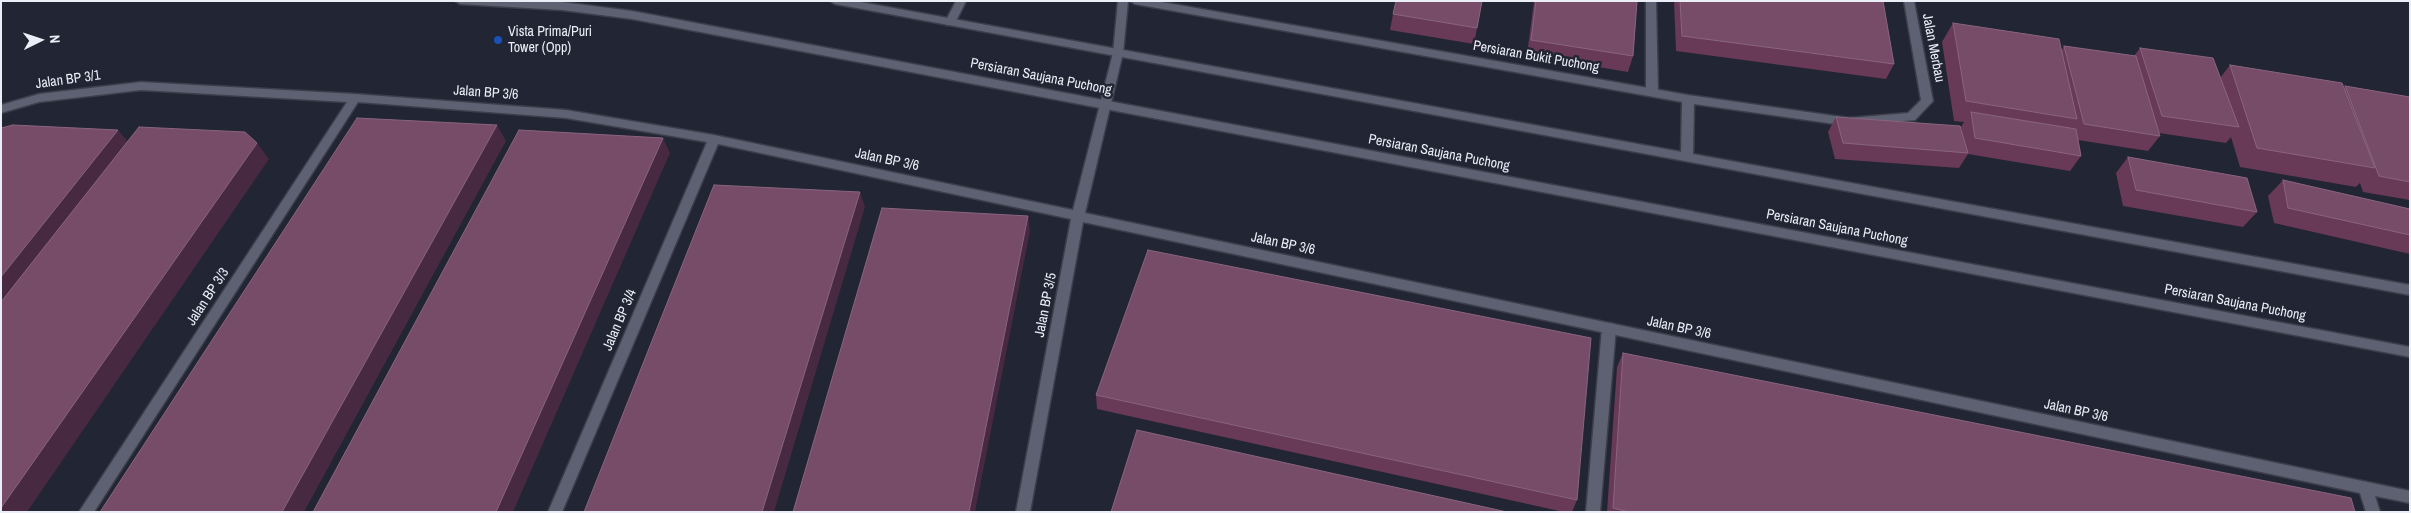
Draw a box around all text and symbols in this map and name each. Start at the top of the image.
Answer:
street label: Jalan Merbau [1918,12,1948,84]
north arrow [15,15,65,65]
place label: Vista Prima/Puri Tower (Opp) [508,24,592,56]
text: N [46,34,64,44]
marker: Vista Prima/Puri Tower (Opp) [492,34,504,46]
street label: Persiaran Bukit Puchong [1472,38,1600,76]
street label: Persiaran Saujana Puchong [969,55,1113,99]
street label: Jalan BP 3/1 [35,67,101,93]
street label: Jalan BP 3/6 [453,82,519,104]
street label: Persiaran Saujana Puchong [1367,131,1511,175]
street label: Jalan BP 3/6 [853,145,921,175]
street label: Persiaran Saujana Puchong [1765,206,1909,250]
street label: Jalan BP 3/6 [1249,229,1317,259]
street label: Jalan BP 3/3 [183,265,233,329]
street label: Jalan BP 3/5 [1032,271,1060,339]
street label: Persiaran Saujana Puchong [2163,281,2307,325]
street label: Jalan BP 3/4 [600,287,640,353]
street label: Jalan BP 3/6 [1645,313,1713,343]
street label: Jalan BP 3/6 [2042,396,2110,426]

